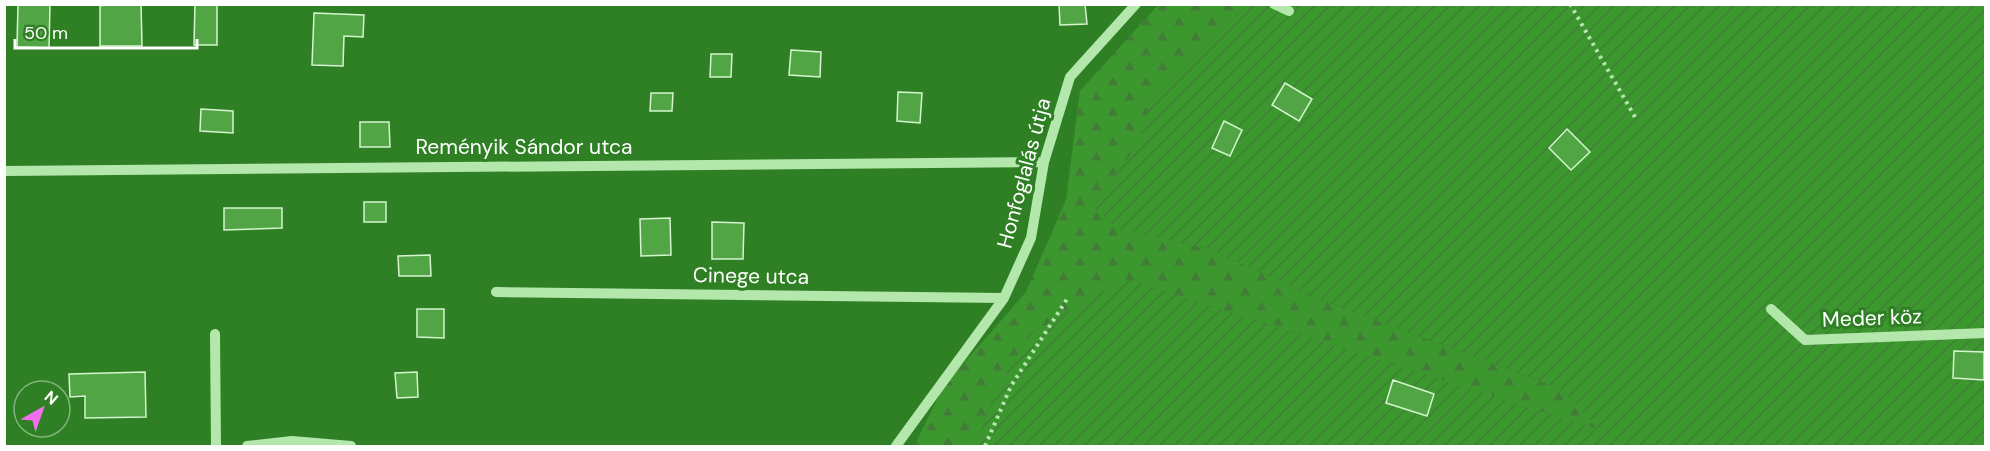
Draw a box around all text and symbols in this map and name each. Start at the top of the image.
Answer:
scale bar [15,12,196,50]
text: 50 m [24,21,68,45]
street label: Honfoglalás útja [990,95,1058,251]
street label: Reményik Sándor utca [415,133,633,161]
street label: Cinege utca [693,261,809,291]
street label: Meder köz [1822,302,1922,334]
north arrow [12,379,72,439]
text: N [40,386,63,410]

